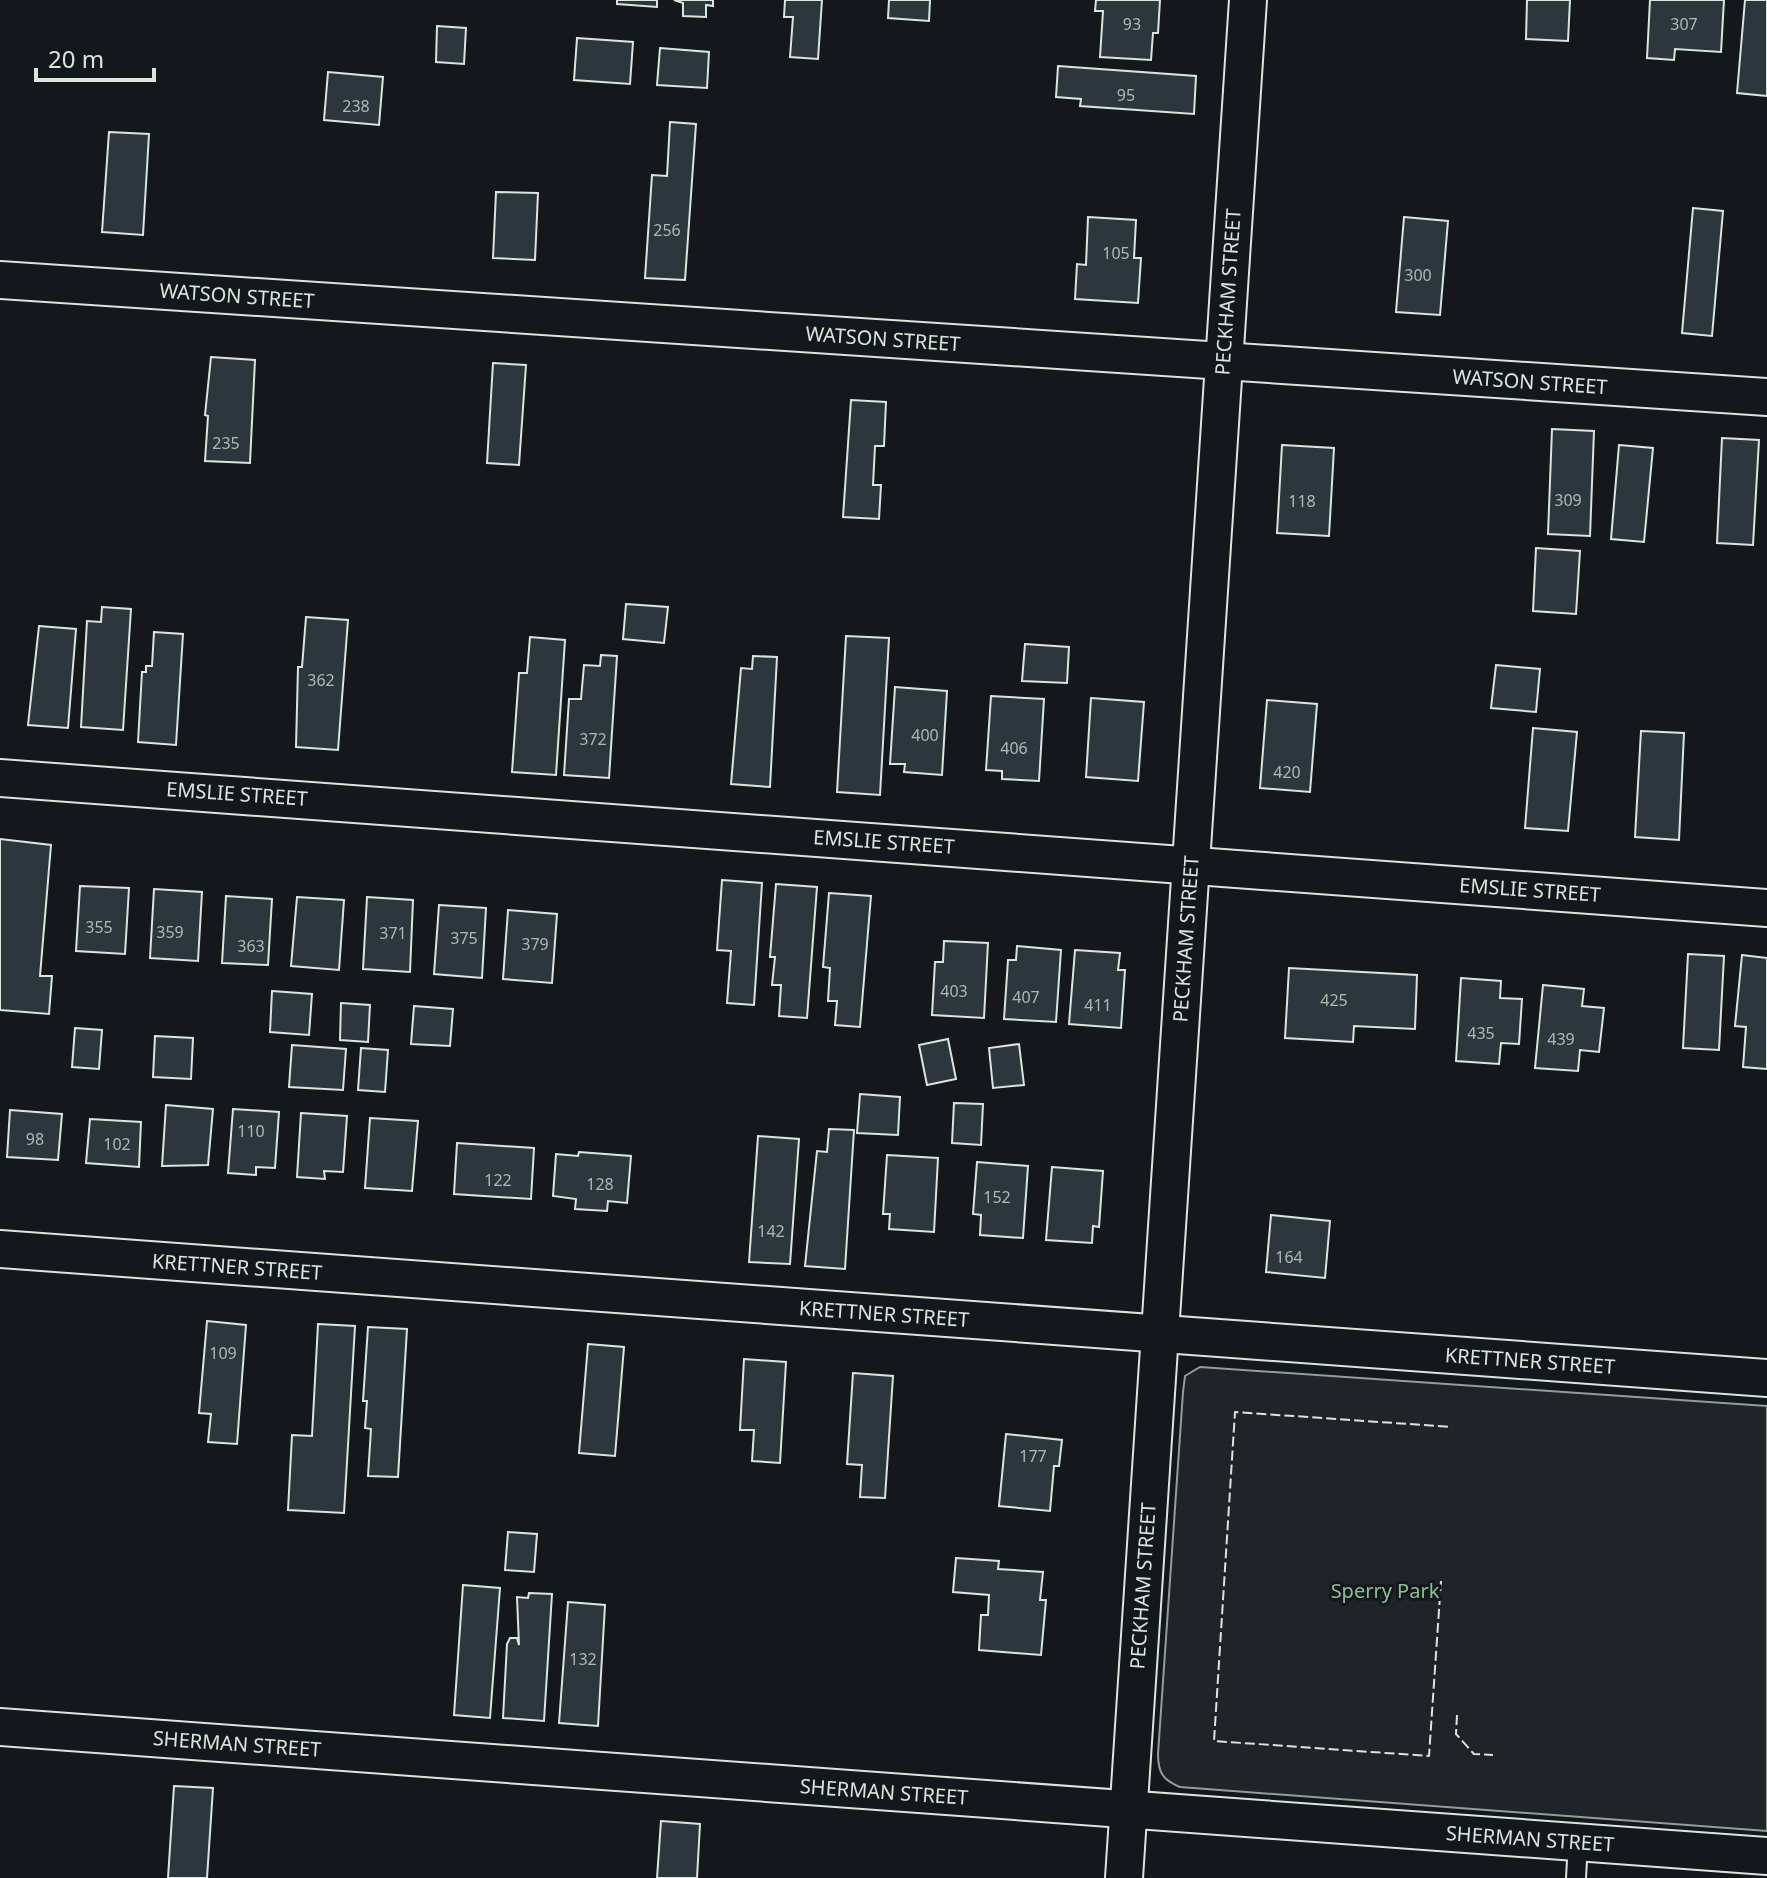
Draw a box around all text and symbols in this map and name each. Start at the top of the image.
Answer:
house number: 93 [1123,13,1141,35]
house number: 307 [1670,13,1698,35]
scale bar [36,32,154,82]
text: 20 m [48,42,104,75]
house number: 95 [1117,84,1135,106]
house number: 238 [342,95,370,117]
street label: PECKHAM STREET [1208,208,1247,376]
house number: 256 [653,219,681,241]
house number: 105 [1102,242,1130,264]
house number: 300 [1404,264,1432,286]
street label: WATSON STREET [159,277,315,314]
street label: WATSON STREET [805,320,961,357]
street label: WATSON STREET [1452,363,1608,400]
house number: 235 [212,432,240,454]
house number: 309 [1554,489,1582,511]
house number: 118 [1288,490,1316,512]
house number: 362 [307,669,335,691]
house number: 400 [911,724,939,746]
house number: 372 [579,728,607,750]
house number: 406 [1000,737,1028,759]
house number: 420 [1273,761,1301,783]
street label: EMSLIE STREET [165,775,309,812]
street label: EMSLIE STREET [812,823,956,860]
street label: PECKHAM STREET [1166,855,1205,1023]
street label: EMSLIE STREET [1458,871,1602,908]
house number: 355 [85,916,113,938]
house number: 359 [156,921,184,943]
house number: 371 [379,922,407,944]
house number: 375 [450,927,478,949]
house number: 379 [521,933,549,955]
house number: 363 [237,935,265,957]
house number: 403 [940,980,968,1002]
house number: 407 [1012,986,1040,1008]
house number: 425 [1320,989,1348,1011]
house number: 411 [1084,994,1112,1016]
house number: 435 [1467,1022,1495,1044]
house number: 439 [1547,1028,1575,1050]
house number: 110 [237,1120,265,1142]
house number: 98 [26,1128,44,1150]
house number: 102 [103,1133,131,1155]
house number: 122 [484,1169,512,1191]
house number: 128 [586,1173,614,1195]
house number: 152 [983,1186,1011,1208]
house number: 142 [757,1220,785,1242]
house number: 164 [1275,1246,1303,1268]
street label: KRETTNER STREET [151,1247,323,1286]
street label: KRETTNER STREET [798,1294,970,1333]
street label: KRETTNER STREET [1444,1341,1616,1380]
house number: 109 [209,1342,237,1364]
house number: 177 [1019,1445,1047,1467]
street label: PECKHAM STREET [1123,1502,1162,1670]
park label: Sperry Park [1331,1577,1440,1604]
house number: 132 [569,1648,597,1670]
street label: SHERMAN STREET [152,1724,322,1763]
street label: SHERMAN STREET [799,1772,969,1811]
street label: SHERMAN STREET [1445,1819,1615,1858]

